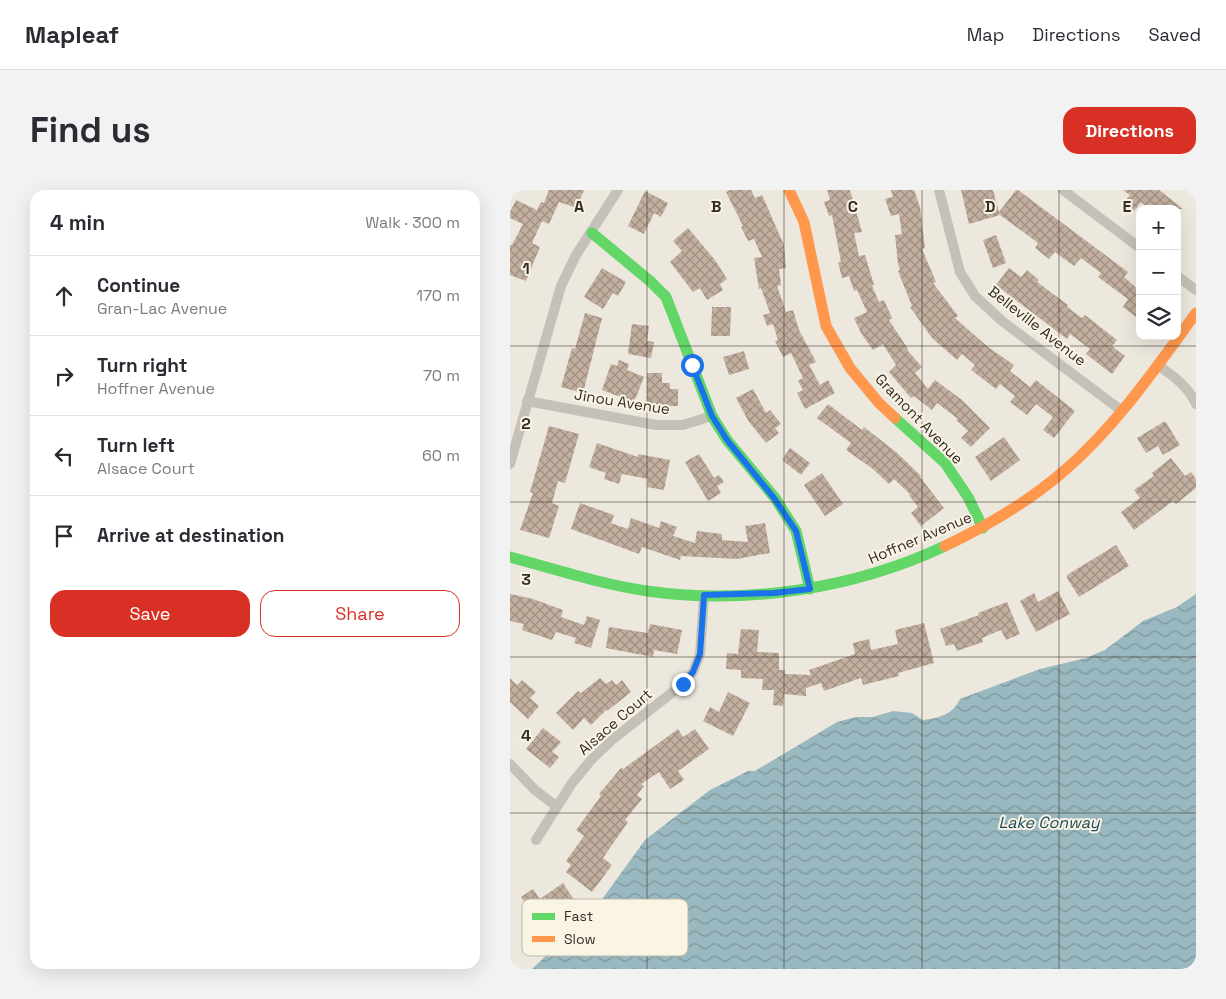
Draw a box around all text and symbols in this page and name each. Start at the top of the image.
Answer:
text: Mapleaf [25,19,119,50]
text: Map [967,23,1004,46]
text: Directions [1032,23,1121,46]
text: Saved [1149,23,1201,46]
button: Directions [1063,107,1196,154]
text: Find us [30,108,151,152]
text: A [574,196,584,217]
text: B [711,196,721,217]
text: C [848,196,858,217]
text: D [985,196,995,217]
text: E [1123,196,1132,217]
map controls [1136,205,1181,340]
button: + [1136,205,1181,250]
text: 4 min [50,209,105,236]
text: Walk · 300 m [365,212,460,233]
button: − [1136,250,1181,295]
text: 1 [522,258,530,279]
text: Continue [97,273,180,298]
street label: Belleville Avenue [984,281,1090,370]
icon: ahead [50,282,78,310]
text: 170 m [416,285,460,306]
button: layers [1136,295,1181,340]
text: Gran-Lac Avenue [97,298,227,319]
text: Turn right [97,353,187,378]
route start [681,354,704,377]
icon: right [50,362,78,390]
text: 70 m [423,365,460,386]
street label: Gramont Avenue [871,369,967,468]
text: Hoffner Avenue [97,378,215,399]
street label: Jinou Avenue [573,385,672,418]
text: 2 [521,413,531,434]
text: Turn left [97,433,175,458]
icon: left [50,442,78,470]
text: 60 m [422,445,460,466]
text: Alsace Court [97,458,195,479]
street label: Hoffner Avenue [865,507,975,568]
icon: arrive [50,522,78,550]
text: Arrive at destination [97,523,285,548]
text: 3 [521,569,531,590]
button: Save [50,590,250,637]
button: Share [260,590,460,637]
route end [672,673,695,696]
street label: Alsace Court [574,684,656,759]
text: 4 [521,725,531,746]
water label: Lake Conway [998,812,1101,833]
legend [522,899,688,956]
text: Fast [564,907,593,925]
text: Slow [564,930,596,948]

